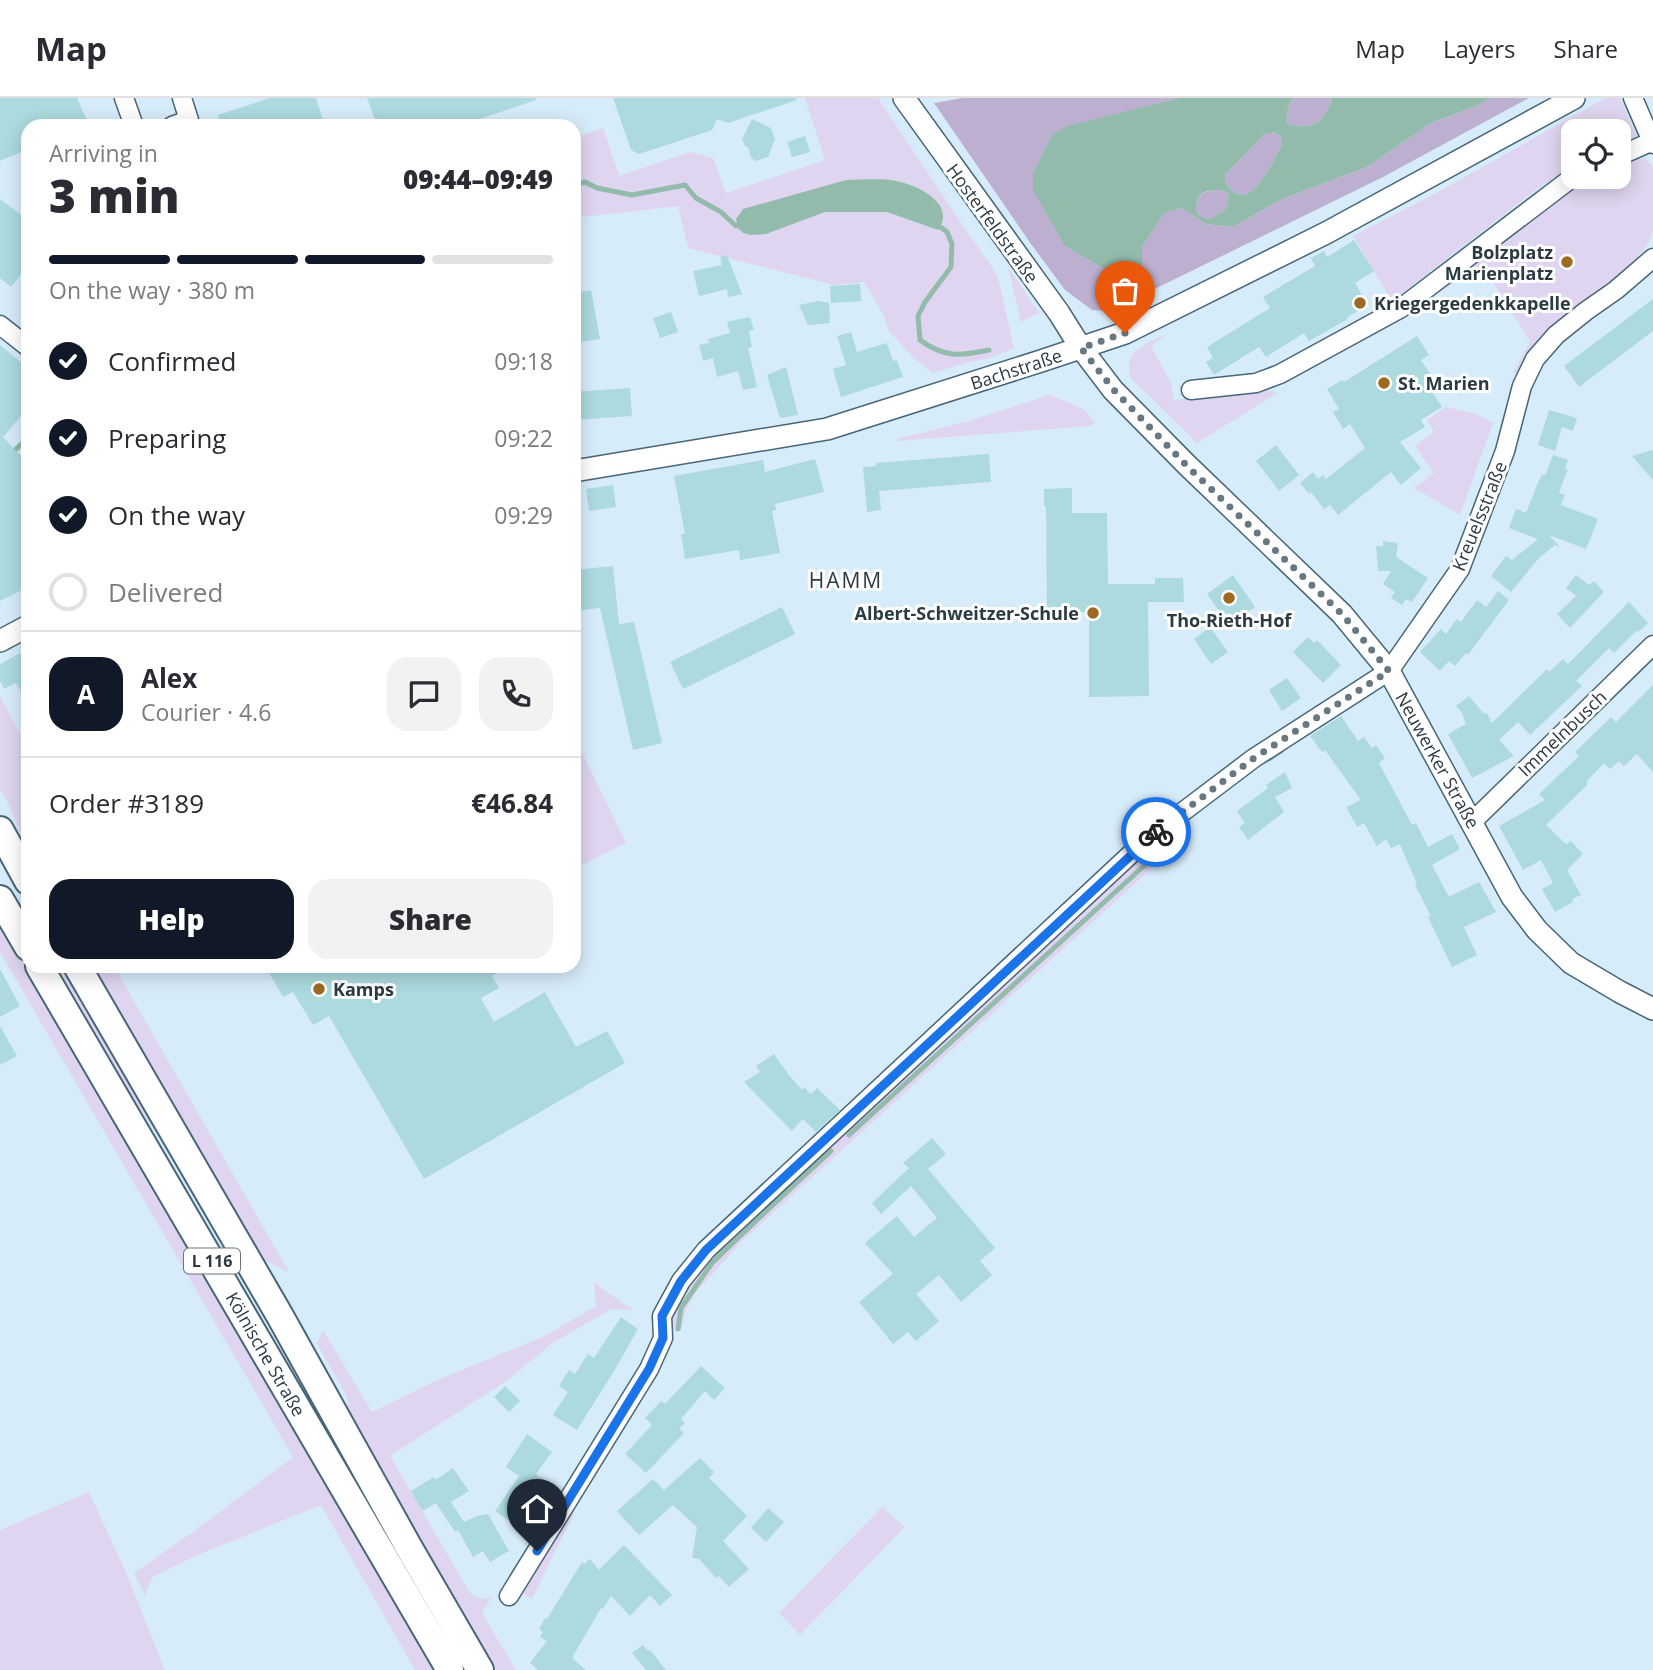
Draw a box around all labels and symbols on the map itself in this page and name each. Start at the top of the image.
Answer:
street label: Hosterfeldstraße [942,159,1044,287]
place label: Bolzplatz Marienplatz [1445,240,1553,285]
marker: Bolzplatz Marienplatz [1559,254,1575,270]
pin [1095,261,1155,333]
place label: Kriegergedenkkapelle [1374,291,1571,315]
marker: Kriegergedenkkapelle [1352,295,1368,311]
street label: Bachstraße [967,343,1065,395]
place label: St. Marien [1398,371,1490,395]
marker: St. Marien [1376,375,1392,391]
street label: Kreuelsstraße [1446,458,1512,574]
district label: HAMM [809,566,883,594]
marker: Tho-Rieth-Hof [1221,590,1237,606]
place label: Albert-Schweitzer-Schule [855,601,1079,625]
marker: Albert-Schweitzer-Schule [1085,605,1101,621]
place label: Tho-Rieth-Hof [1167,608,1292,632]
street label: Immelnbusch [1513,685,1611,781]
street label: Neuwerker Straße [1390,687,1486,833]
courier [1121,797,1191,867]
place label: Kamps [333,977,394,1001]
marker: Kamps [311,981,327,997]
road number: L 116 [184,1248,240,1274]
street label: Kölnische Straße [221,1287,311,1421]
pin [507,1479,567,1551]

